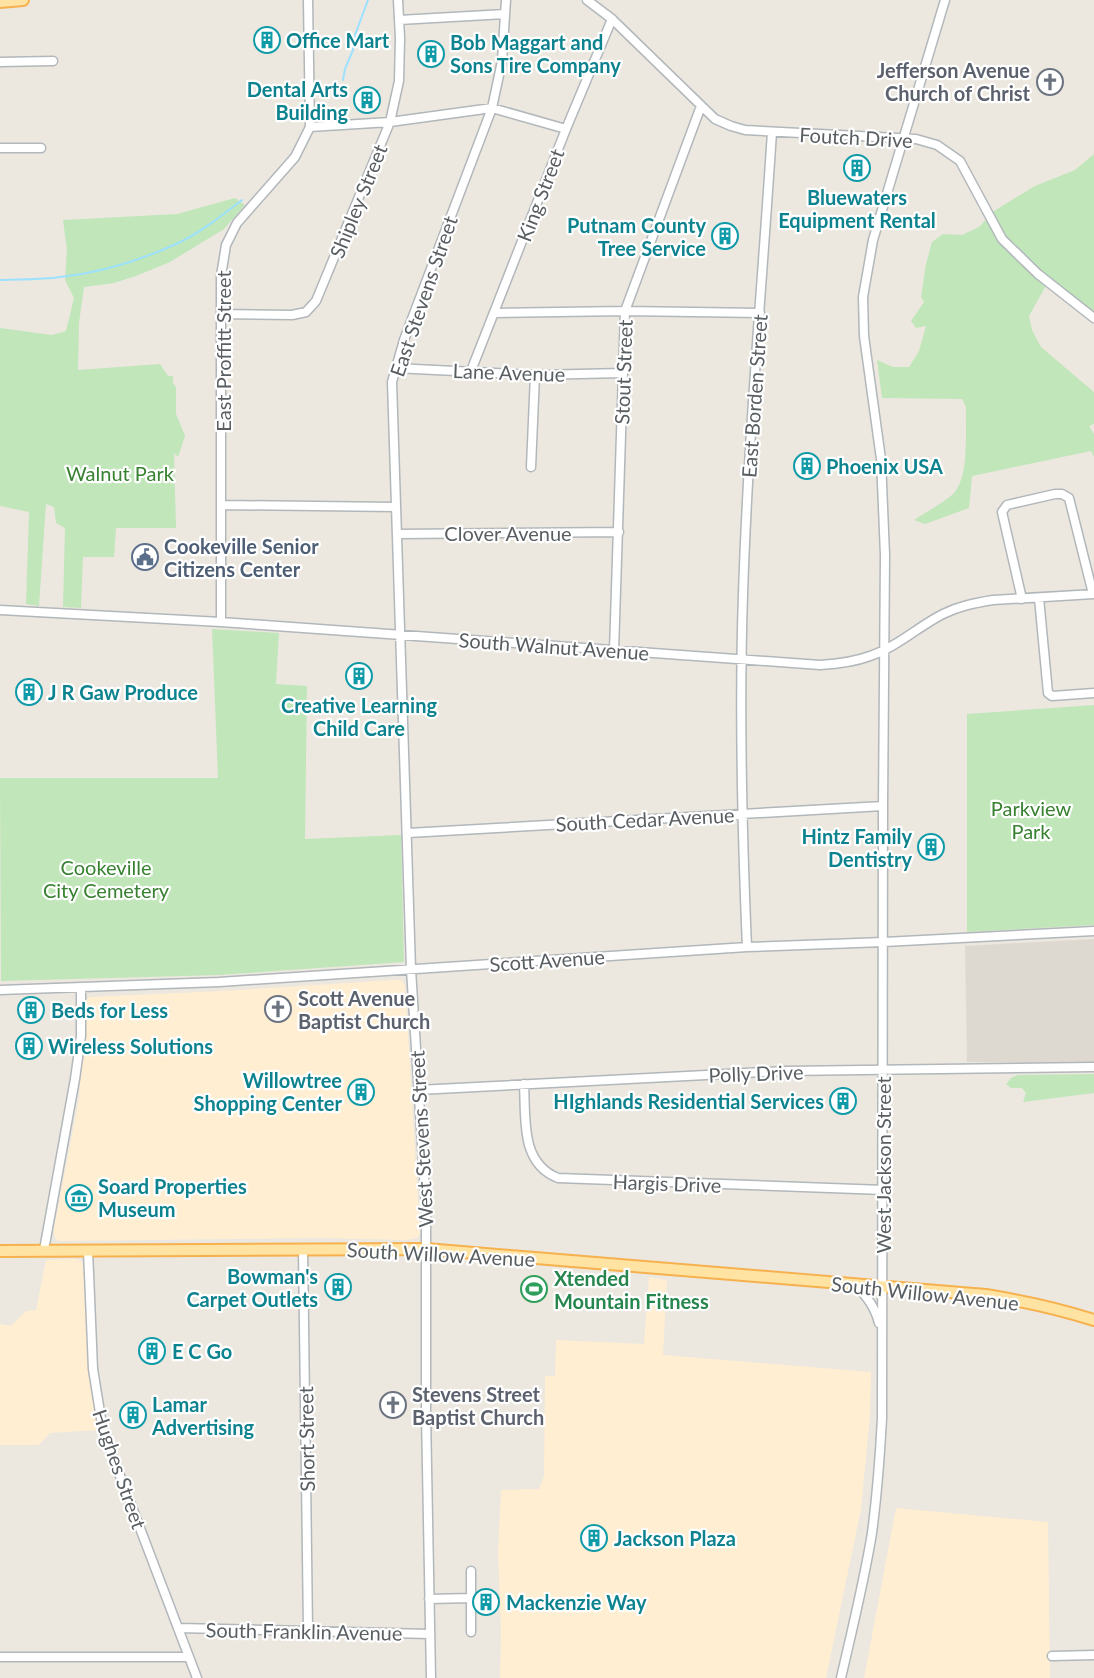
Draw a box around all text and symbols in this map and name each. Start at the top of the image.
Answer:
building icon: Office Mart [252,25,282,55]
place label: Office Mart [286,28,390,52]
place label: Bob Maggart and Sons Tire Company [450,30,621,77]
building icon: Bob Maggart and Sons Tire Company [416,39,446,69]
place label: Jefferson Avenue Church of Christ [877,58,1031,105]
church icon: Jefferson Avenue Church of Christ [1035,67,1065,97]
place label: Dental Arts Building [247,77,348,124]
building icon: Dental Arts Building [352,85,382,115]
street label: Foutch Drive [799,122,913,152]
street label: Shipley Street [324,141,392,261]
street label: King Street [511,145,569,245]
building icon: Bluewaters Equipment Rental [842,153,872,183]
place label: Bluewaters Equipment Rental [778,185,936,232]
street label: East Stevens Street [384,212,462,380]
place label: Putnam County Tree Service [567,213,706,260]
building icon: Putnam County Tree Service [710,221,740,251]
street label: East Proffitt Street [211,270,235,432]
street label: East Borden Street [736,313,772,479]
street label: Stout Street [609,319,637,425]
street label: Lane Avenue [452,358,566,386]
building icon: Phoenix USA [792,451,822,481]
place label: Phoenix USA [826,454,943,478]
park label: Walnut Park [66,461,175,485]
street label: Clover Avenue [444,521,572,545]
place label: Cookeville Senior Citizens Center [164,534,319,581]
public building icon: Cookeville Senior Citizens Center [130,542,160,572]
street label: South Walnut Avenue [458,627,650,665]
building icon: Creative Learning Child Care [344,661,374,691]
building icon: J R Gaw Produce [14,677,44,707]
place label: J R Gaw Produce [48,680,198,704]
place label: Creative Learning Child Care [281,693,437,740]
park label: Parkview Park [991,796,1071,843]
street label: South Cedar Avenue [555,802,735,836]
place label: Hintz Family Dentistry [802,824,912,871]
building icon: Hintz Family Dentistry [916,832,946,862]
park label: Cookeville City Cemetery [43,855,170,902]
street label: Scott Avenue [488,944,606,976]
place label: Scott Avenue Baptist Church [298,986,430,1033]
church icon: Scott Avenue Baptist Church [263,994,293,1024]
building icon: Beds for Less [16,995,46,1025]
place label: Beds for Less [51,998,168,1022]
building icon: Wireless Solutions [14,1031,44,1061]
place label: Wireless Solutions [48,1034,213,1058]
street label: West Stevens Street [404,1050,438,1228]
street label: Polly Drive [708,1059,804,1087]
place label: Willowtree Shopping Center [194,1068,343,1115]
street label: West Jackson Street [871,1076,895,1254]
building icon: Willowtree Shopping Center [346,1077,376,1107]
building icon: HIghlands Residential Services [828,1086,858,1116]
place label: HIghlands Residential Services [553,1089,824,1113]
street label: Hargis Drive [612,1169,722,1197]
place label: Soard Properties Museum [98,1174,247,1221]
museum icon: Soard Properties Museum [64,1183,94,1213]
street label: South Willow Avenue [346,1237,536,1271]
place label: Bowman's Carpet Outlets [186,1264,318,1311]
place label: Xtended Mountain Fitness [554,1266,709,1313]
street label: South Willow Avenue [830,1271,1020,1315]
building icon: Bowman's Carpet Outlets [323,1272,353,1302]
sports icon: Xtended Mountain Fitness [519,1274,549,1304]
building icon: E C Go [137,1336,167,1366]
place label: E C Go [172,1339,232,1363]
place label: Stevens Street Baptist Church [412,1382,544,1429]
street label: Short Street [293,1386,319,1492]
church icon: Stevens Street Baptist Church [378,1390,408,1420]
place label: Lamar Advertising [151,1392,254,1439]
building icon: Lamar Advertising [118,1400,148,1430]
street label: Hughes Street [88,1406,152,1532]
building icon: Jackson Plaza [579,1523,609,1553]
place label: Jackson Plaza [614,1526,736,1550]
building icon: Mackenzie Way [471,1587,501,1617]
place label: Mackenzie Way [506,1590,647,1614]
street label: South Franklin Avenue [205,1617,403,1645]

